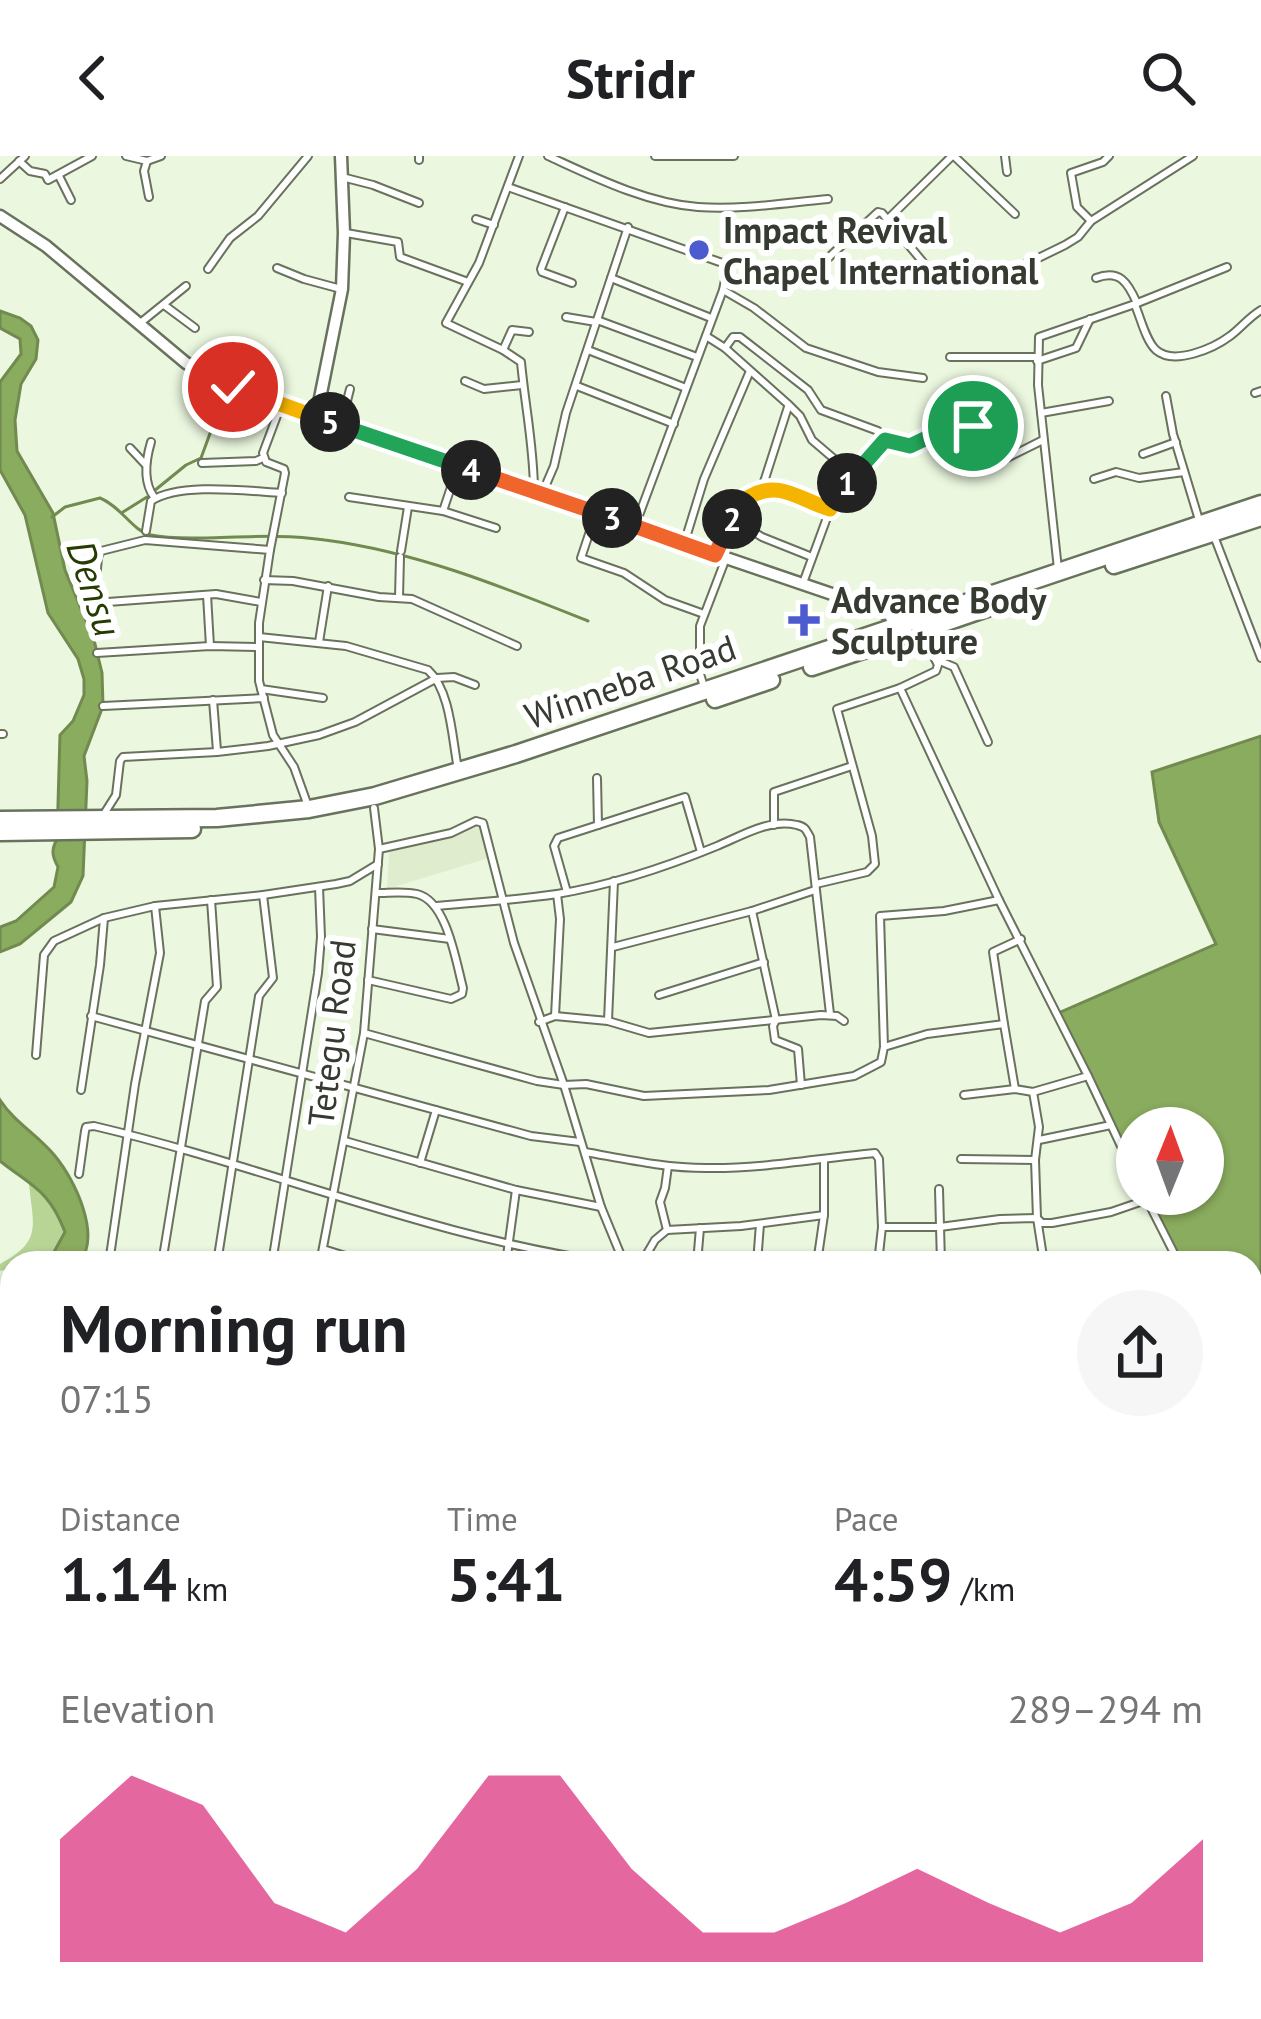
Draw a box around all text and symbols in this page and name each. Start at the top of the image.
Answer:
text: Stridr [566,43,695,113]
icon: back [60,45,126,111]
icon: search [1135,45,1201,111]
place label: Impact Revival Chapel International [723,206,1039,294]
marker: Impact Revival Chapel International [686,237,712,263]
pin [182,336,284,438]
icon: check [200,354,266,420]
pin [922,375,1024,477]
pin: 5 [300,392,360,452]
icon: arrive [940,393,1006,459]
text: 5 [321,400,339,443]
pin: 4 [441,440,501,500]
text: 4 [462,448,480,491]
pin: 1 [817,453,877,513]
text: 1 [838,461,856,504]
pin: 3 [582,488,642,548]
pin: 2 [702,489,762,549]
text: 3 [603,496,621,539]
text: 2 [723,497,741,540]
water label: Densu [56,533,134,643]
place label: Advance Body Sculpture [831,576,1047,664]
marker: Advance Body Sculpture [788,604,820,636]
street label: Winneba Road [518,623,742,739]
street label: Tetegu Road [296,937,366,1129]
north arrow [1116,1107,1224,1215]
map controls [1116,1107,1224,1215]
text: Morning run [60,1285,408,1370]
button: share [1077,1290,1203,1416]
text: 07:15 [60,1373,154,1424]
text: Distance [60,1497,181,1540]
text: Time [447,1497,518,1540]
text: Pace [834,1497,899,1540]
text: 1.14 [60,1540,177,1618]
text: 5:41 [447,1540,565,1618]
text: 4:59 [834,1540,952,1618]
text: km [177,1567,228,1610]
text: /km [952,1567,1015,1610]
text: Elevation [60,1683,215,1734]
text: 289–294 m [1008,1683,1203,1734]

